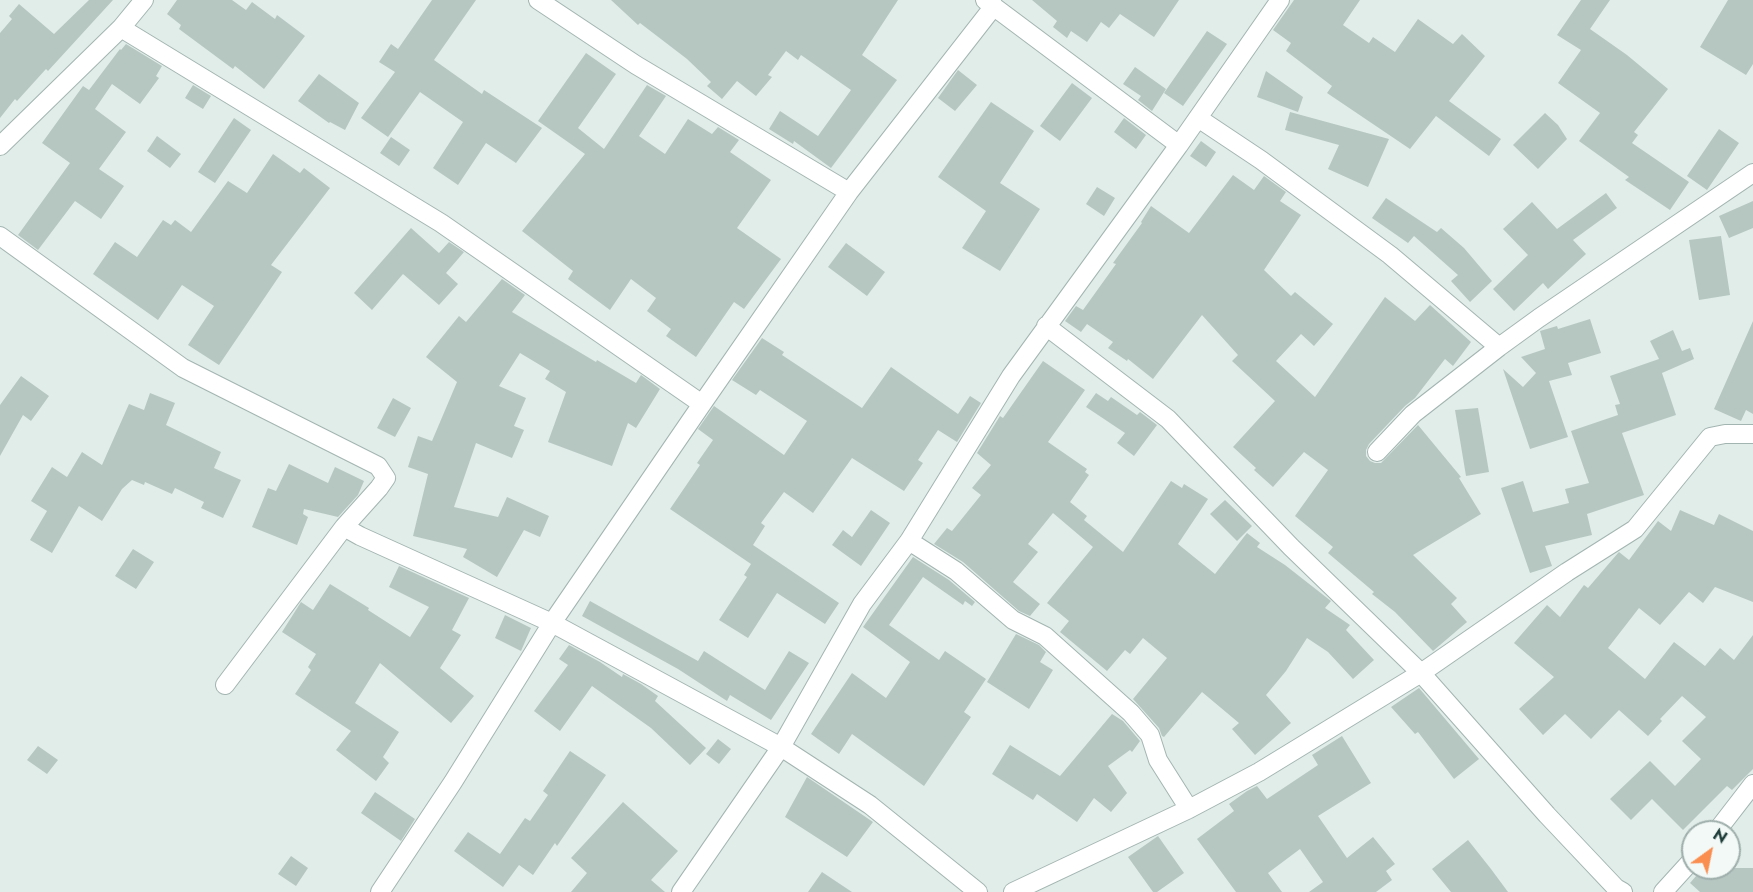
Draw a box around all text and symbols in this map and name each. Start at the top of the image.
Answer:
north arrow [1681,820,1741,880]
text: N [1708,823,1732,849]

